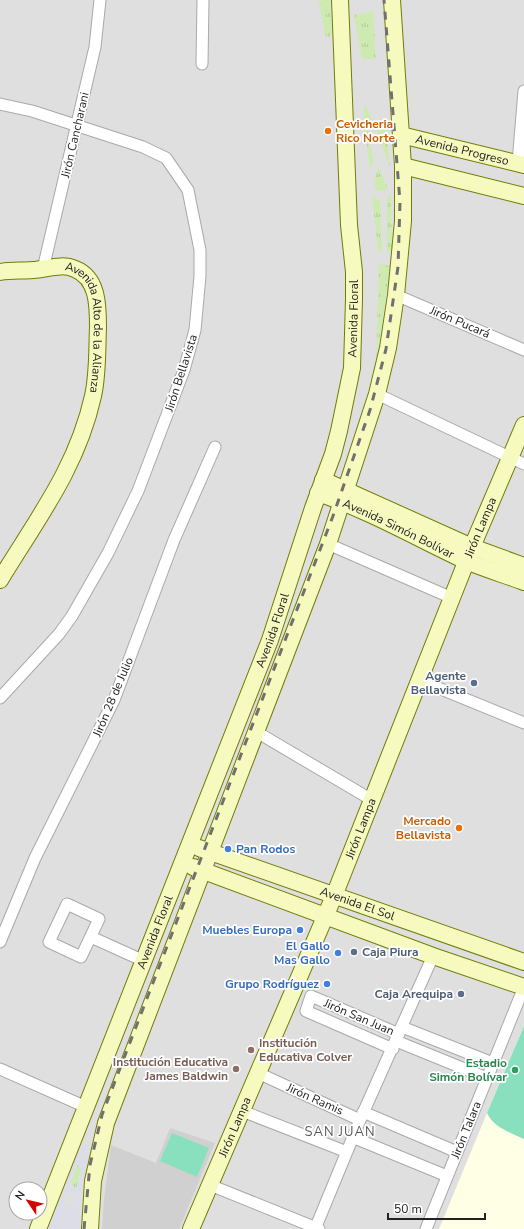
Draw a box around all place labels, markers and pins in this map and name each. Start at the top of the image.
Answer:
place label: Cevicheria Rico Norte [336,116,395,146]
marker: Cevicheria Rico Norte [323,126,333,136]
place label: Agente Bellavista [411,668,466,698]
marker: Agente Bellavista [469,678,479,688]
place label: Mercado Bellavista [396,813,451,843]
marker: Mercado Bellavista [454,823,464,833]
place label: Pan Rodos [236,841,295,857]
marker: Pan Rodos [223,844,233,854]
place label: Muebles Europa [202,922,292,938]
marker: Muebles Europa [295,925,305,935]
place label: El Gallo Mas Gallo [274,938,330,968]
place label: Caja Piura [362,944,418,960]
marker: Caja Piura [349,947,359,957]
marker: El Gallo Mas Gallo [333,948,343,958]
place label: Grupo Rodríguez [225,976,319,992]
marker: Grupo Rodríguez [322,979,332,989]
place label: Caja Arequipa [375,986,453,1002]
marker: Caja Arequipa [456,989,466,999]
place label: Institución Educativa Colver [259,1035,352,1065]
marker: Institución Educativa Colver [246,1045,256,1055]
place label: Institución Educativa James Baldwin [113,1054,228,1084]
place label: Estadio Simón Bolívar [429,1055,507,1085]
marker: Institución Educativa James Baldwin [231,1064,241,1074]
marker: Estadio Simón Bolívar [510,1065,520,1075]

